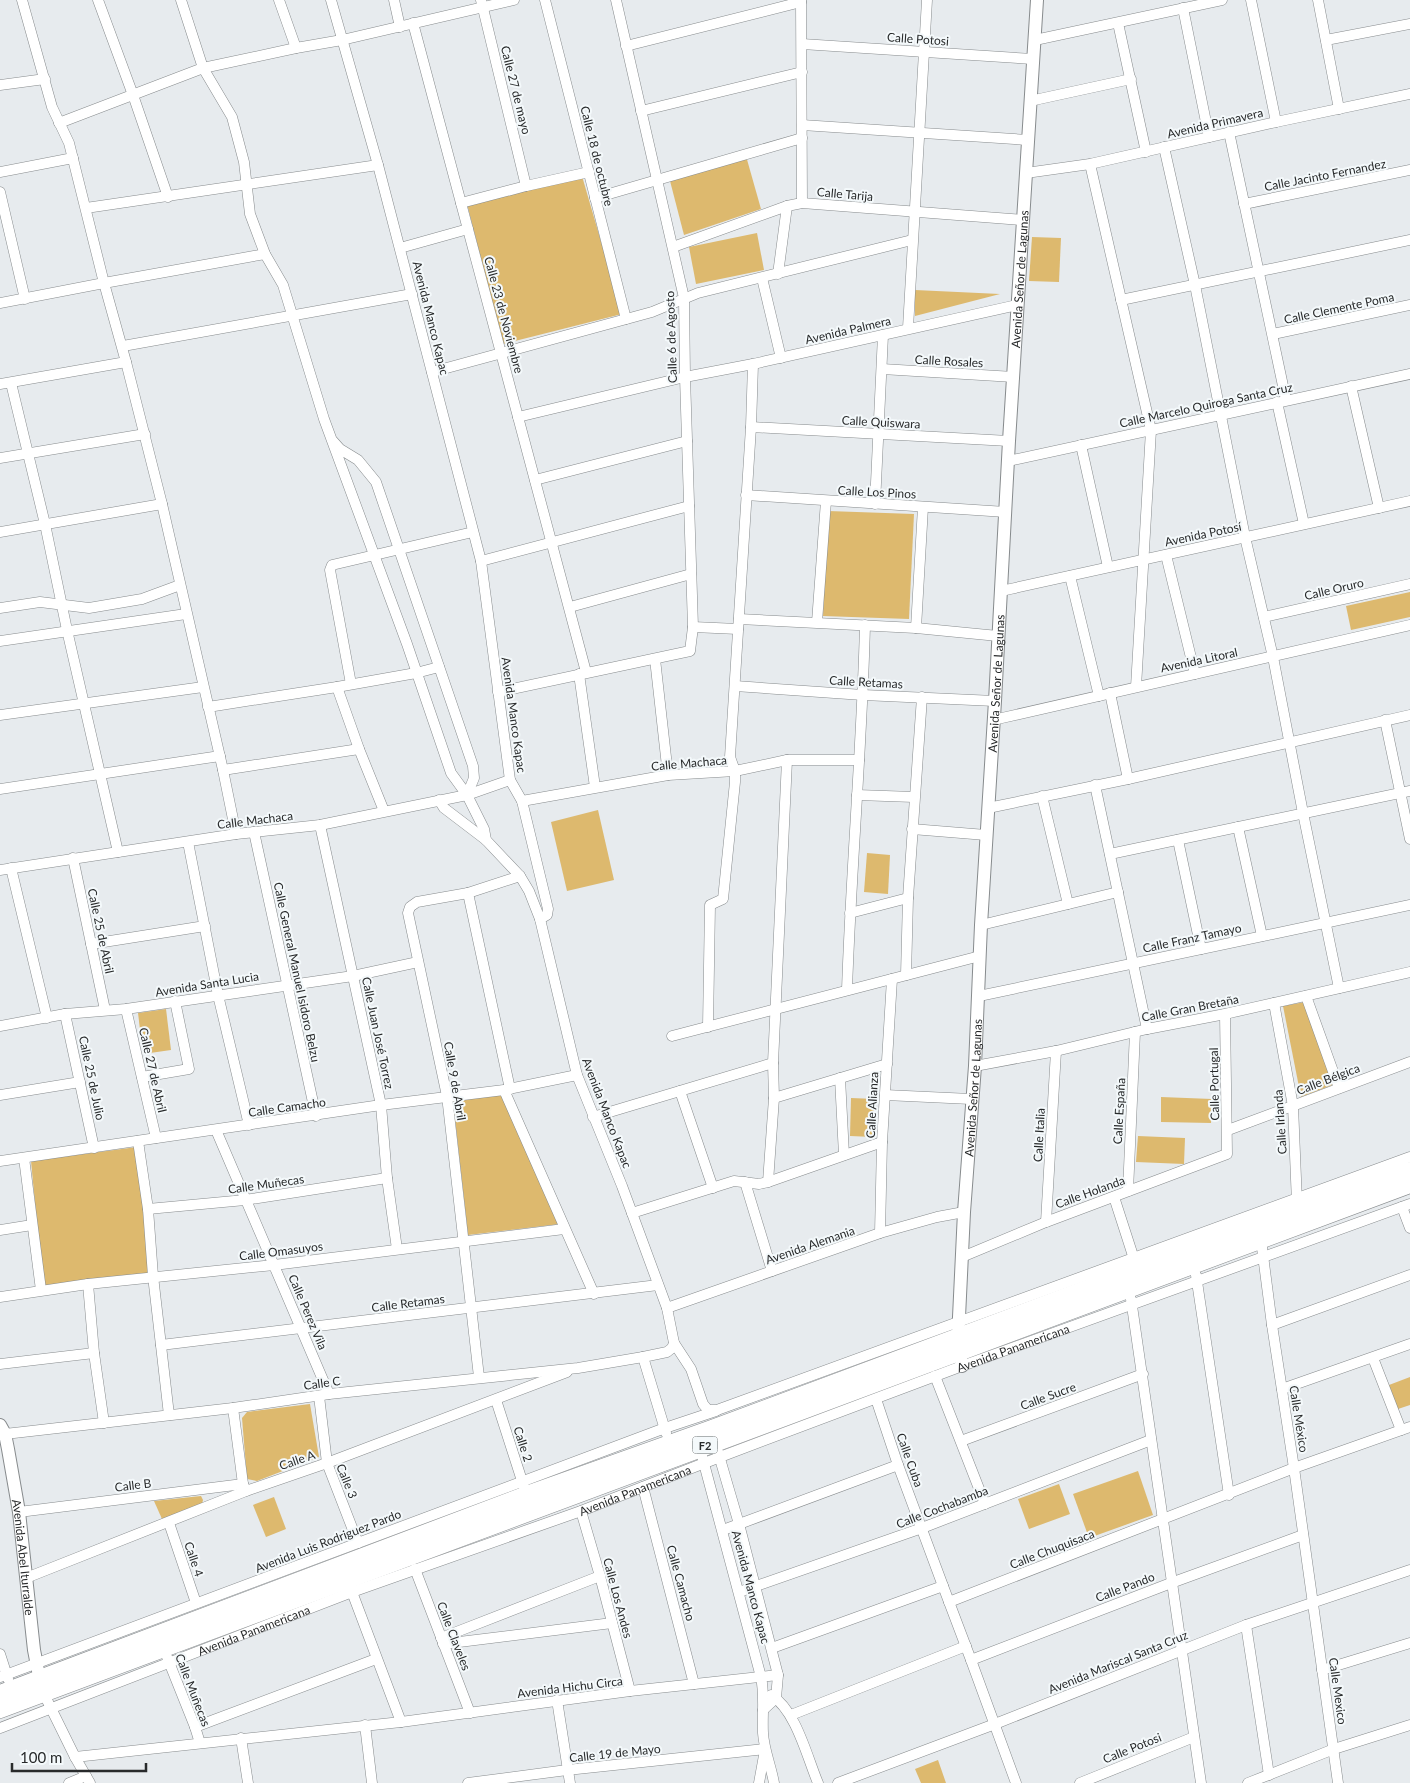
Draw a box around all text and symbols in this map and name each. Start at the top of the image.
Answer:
street label: Calle Potosi [887,29,949,49]
street label: Calle 27 de mayo [498,44,534,136]
street label: Calle 18 de octubre [577,104,617,208]
street label: Avenida Primavera [1166,105,1264,141]
street label: Calle Jacinto Fernandez [1263,156,1388,194]
street label: Calle Tarija [816,184,874,204]
street label: Avenida Señor de Lagunas [1007,210,1031,348]
street label: Calle 23 de Noviembre [481,255,527,375]
street label: Avenida Manco Kapac [410,260,452,377]
street label: Calle Clemente Poma [1283,289,1395,327]
street label: Calle 6 de Agosto [662,290,680,383]
street label: Avenida Palmera [804,313,892,347]
street label: Calle Rosales [914,352,984,370]
street label: Calle Marcelo Quiroga Santa Cruz [1118,379,1295,431]
street label: Calle Quiswara [841,412,921,432]
street label: Calle Los Pinos [837,482,917,502]
street label: Avenida Potosí [1163,518,1244,549]
street label: Calle Oruro [1303,575,1365,603]
street label: Avenida Señor de Lagunas [984,614,1007,753]
street label: Avenida Litoral [1159,645,1239,675]
street label: Avenida Manco Kapac [498,656,530,774]
street label: Calle Retamas [829,673,903,691]
street label: Calle Machaca [650,752,728,774]
street label: Calle Machaca [216,808,294,832]
street label: Calle General Manuel Isidoro Belzu [271,881,323,1063]
street label: Calle 25 de Abril [85,887,117,975]
street label: Calle Franz Tamayo [1141,920,1243,956]
street label: Avenida Santa Lucia [154,968,260,1000]
street label: Calle Juan José Torrez [359,976,397,1091]
street label: Calle Gran Bretaña [1140,991,1240,1025]
street label: Avenida Señor de Lagunas [961,1019,984,1157]
street label: Calle 27 de Abril [136,1026,170,1114]
street label: Calle 25 de Julio [76,1034,108,1122]
street label: Calle 9 de Abril [441,1040,469,1122]
street label: Calle Portugal [1206,1047,1222,1121]
street label: Avenida Manco Kapac [579,1056,635,1170]
street label: Calle Bélgica [1294,1060,1362,1098]
street label: Calle Alianza [863,1071,881,1139]
street label: Calle España [1110,1077,1128,1145]
street label: Calle Irlanda [1270,1089,1290,1155]
street label: Calle Camacho [247,1094,327,1120]
street label: Calle Italia [1030,1108,1048,1162]
street label: Calle Muñecas [227,1171,305,1197]
street label: Calle Holanda [1053,1172,1127,1212]
street label: Avenida Alemania [763,1223,857,1267]
street label: Calle Omasuyos [238,1238,324,1264]
street label: Calle Perez Vila [285,1272,331,1352]
street label: Calle Retamas [370,1291,446,1315]
street label: Avenida Panamericana [954,1320,1071,1375]
street label: Calle C [303,1373,341,1393]
street label: Calle Sucre [1018,1379,1078,1413]
street label: Calle México [1286,1384,1312,1454]
street label: Calle 2 [510,1425,536,1463]
street label: Calle Cuba [893,1431,927,1489]
road number: F2 [692,1436,718,1454]
street label: Calle A [277,1447,318,1473]
street label: Calle 3 [333,1461,361,1501]
street label: Avenida Panamericana [577,1462,693,1519]
street label: Calle B [114,1475,152,1495]
street label: Calle Cochabamba [894,1483,990,1531]
street label: Avenida Abel Iturralde [9,1498,38,1616]
street label: Avenida Luis Rodriguez Pardo [253,1506,403,1576]
street label: Calle Chuquisaca [1007,1526,1097,1572]
street label: Avenida Manco Kapac [729,1529,773,1646]
street label: Calle 4 [181,1540,207,1579]
street label: Calle Camacho [664,1543,698,1623]
street label: Calle Los Andes [600,1556,636,1640]
street label: Calle Pando [1093,1569,1157,1605]
street label: Calle Claveles [434,1599,474,1673]
street label: Avenida Panamericana [196,1602,312,1658]
street label: Avenida Mariscal Santa Cruz [1046,1627,1190,1697]
street label: Calle Muñecas [172,1652,214,1728]
street label: Calle Mexico [1326,1657,1350,1726]
street label: Avenida Hichu Circa [516,1673,624,1701]
street label: Calle Potosi [1101,1729,1164,1767]
scale bar [12,1740,146,1772]
street label: Calle 19 de Mayo [569,1741,662,1765]
text: 100 m [20,1748,62,1766]

